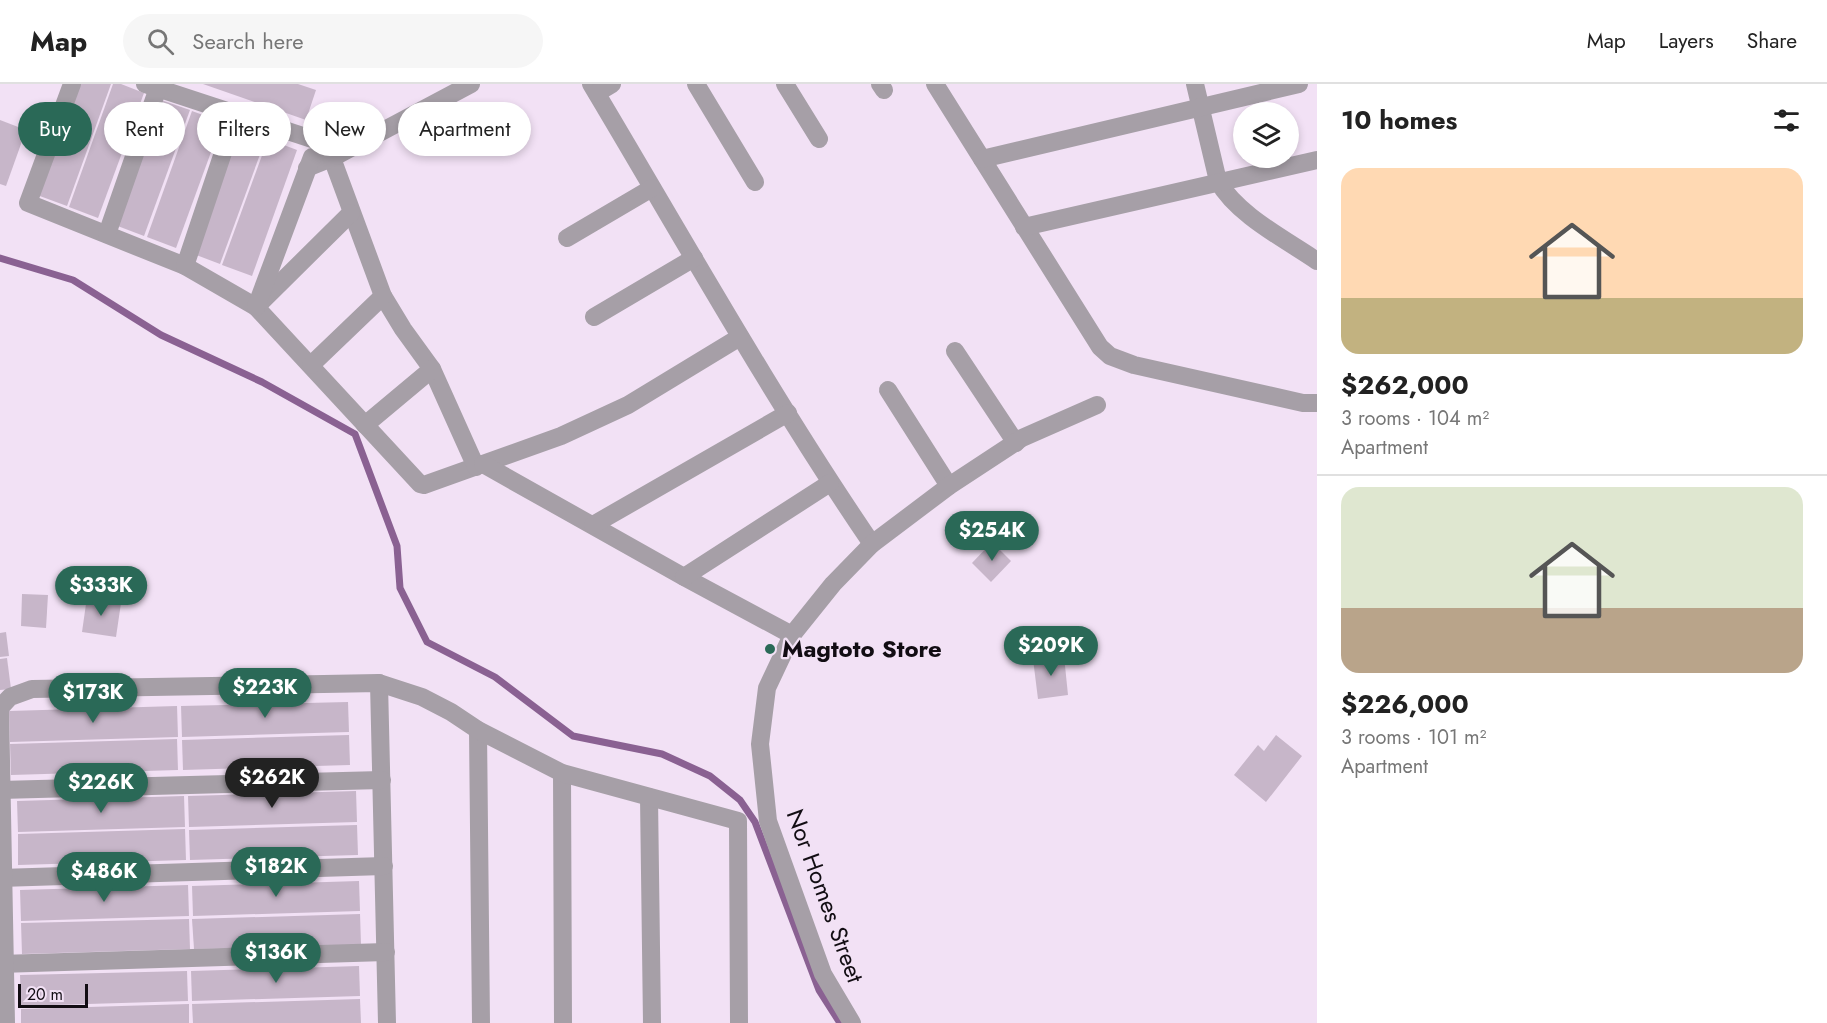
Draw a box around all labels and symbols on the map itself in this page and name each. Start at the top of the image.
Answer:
pin: $254K [950,511,1034,562]
pin: $333K [59,566,143,617]
pin: $209K [1009,626,1093,677]
place label: Magtoto Store [782,631,942,666]
marker: Magtoto Store [763,642,777,656]
pin: $223K [223,668,307,719]
pin: $173K [51,673,135,724]
pin: $262K [230,758,314,809]
pin: $226K [59,763,143,814]
street label: Nor Homes Street [778,804,873,988]
pin: $182K [234,847,318,898]
pin: $486K [62,852,146,903]
pin: $136K [234,933,318,984]
scale bar [18,981,88,1008]

